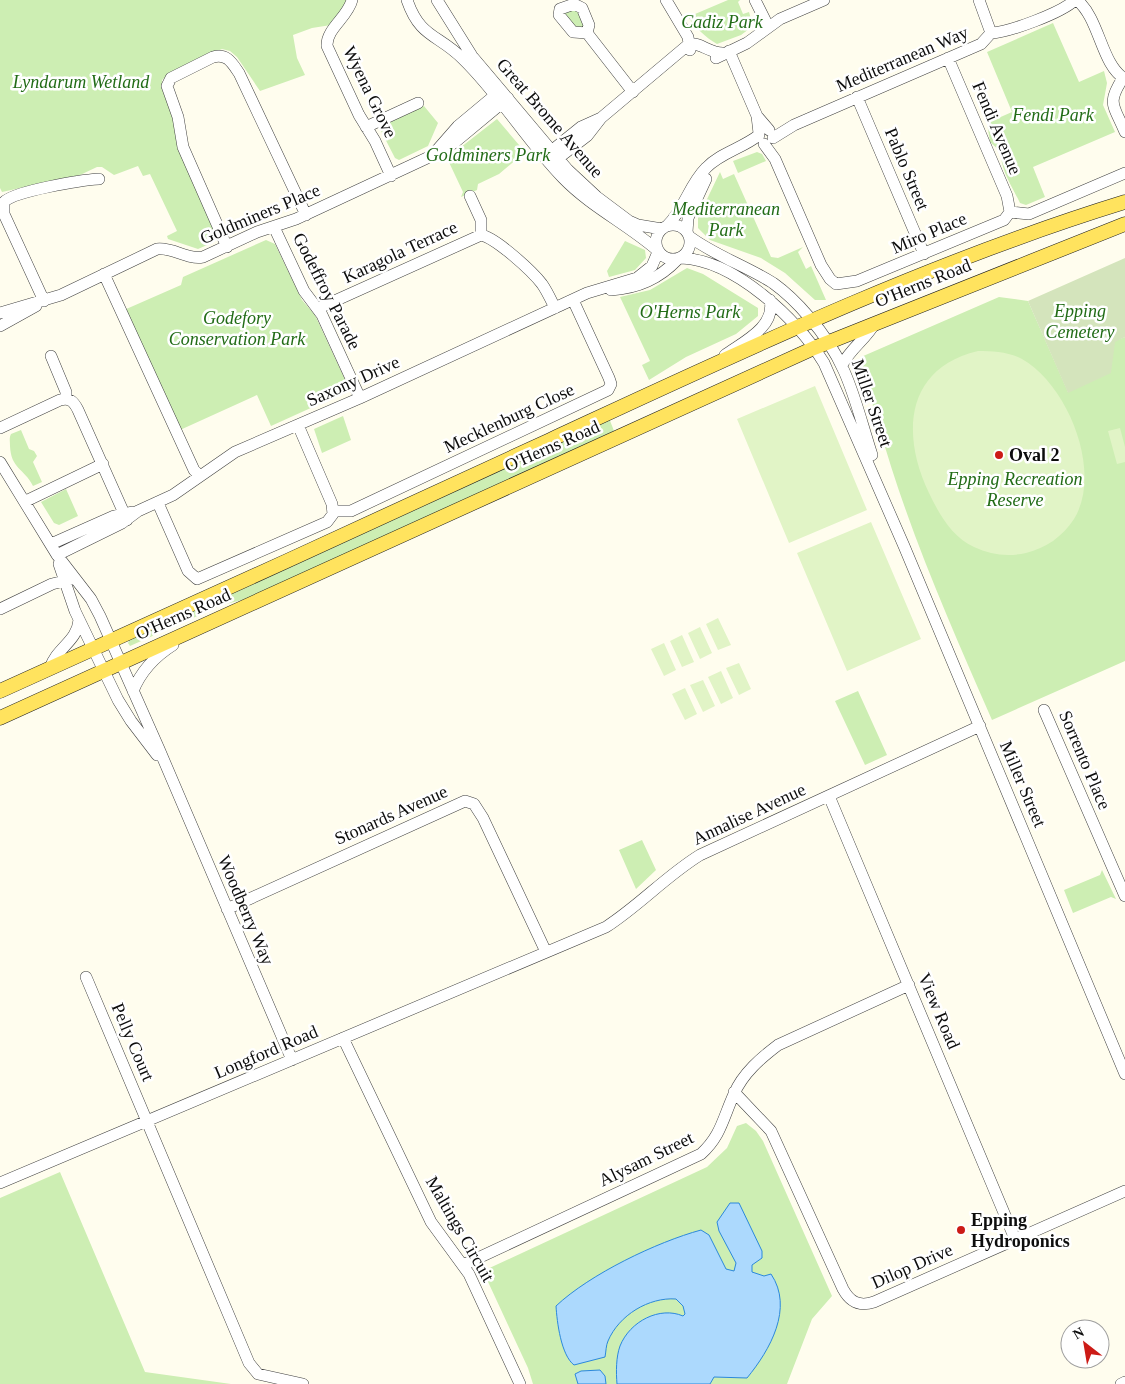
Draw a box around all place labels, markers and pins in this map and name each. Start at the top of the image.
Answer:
place label: Oval 2 [1009,445,1060,465]
marker: Oval 2 [993,449,1005,461]
place label: Epping Hydroponics [971,1210,1070,1251]
marker: Epping Hydroponics [955,1224,967,1236]

